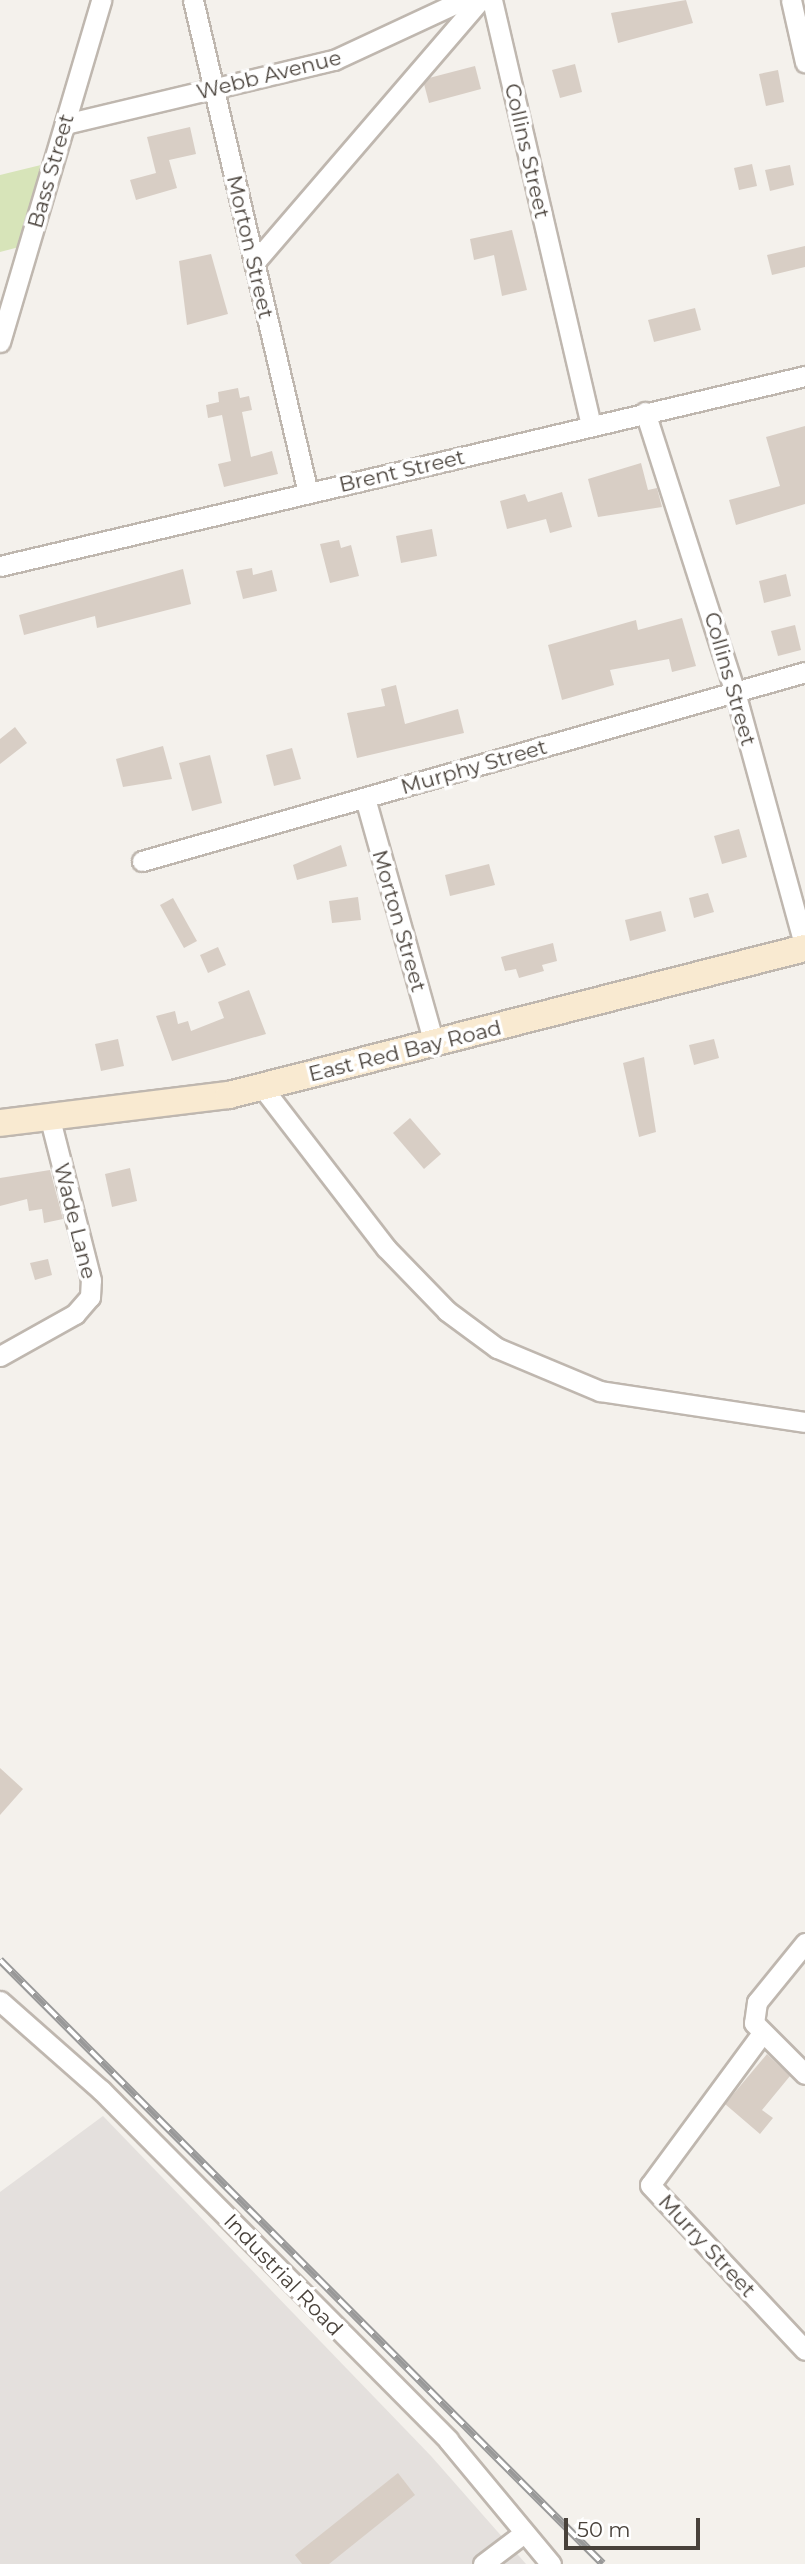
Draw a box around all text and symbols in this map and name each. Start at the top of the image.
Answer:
street label: Webb Avenue [194,45,344,105]
street label: Collins Street [499,81,555,221]
street label: Bass Street [23,111,79,231]
street label: Morton Street [221,173,279,321]
street label: Brent Street [337,444,467,498]
street label: Collins Street [699,609,761,749]
street label: Murphy Street [398,734,550,800]
street label: Morton Street [367,847,431,995]
street label: East Red Bay Road [306,1015,504,1087]
street label: Wade Lane [48,1160,102,1282]
street label: Murry Street [653,2189,761,2303]
street label: Industrial Road [218,2209,348,2341]
scale bar [567,2504,704,2548]
text: 50 m [577,2517,631,2542]

